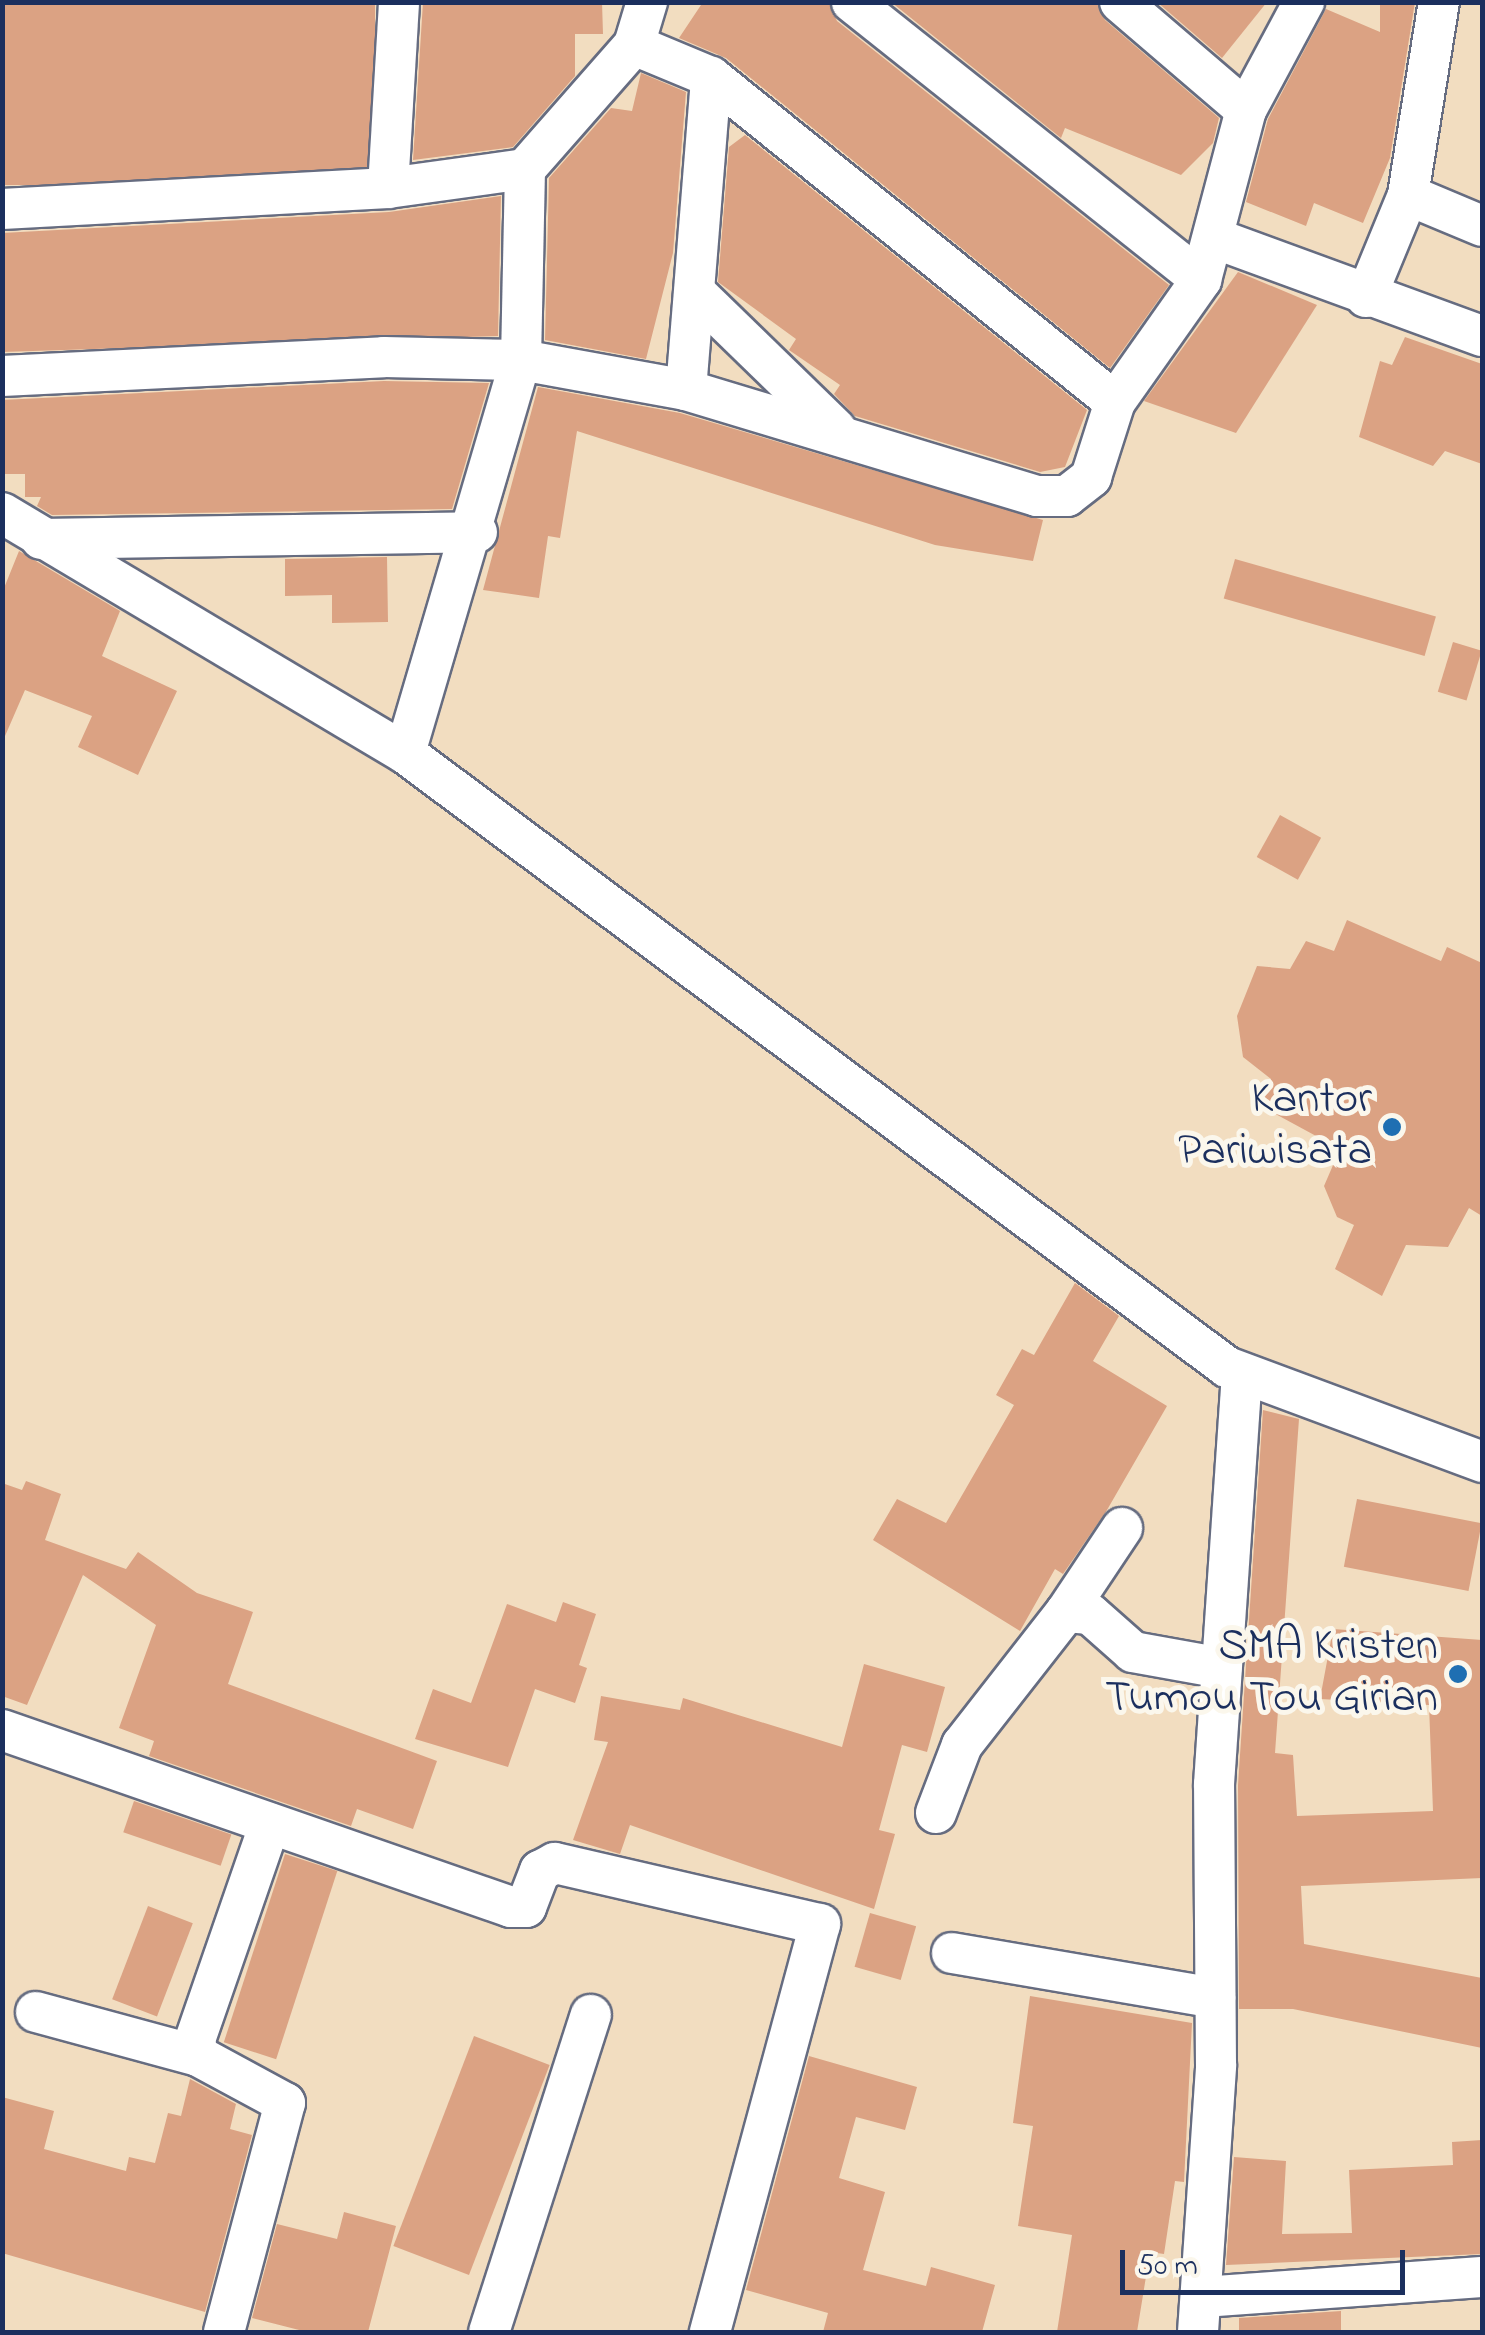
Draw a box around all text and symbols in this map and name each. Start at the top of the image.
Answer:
place label: Kantor Pariwisata [1178,1074,1372,1180]
marker: Kantor Pariwisata [1381,1116,1403,1138]
place label: SMA Kristen Tumou Tou Girian [1105,1621,1438,1727]
marker: SMA Kristen Tumou Tou Girian [1447,1663,1469,1685]
scale bar [1125,2230,1410,2292]
text: 50 m [1137,2245,1198,2289]

